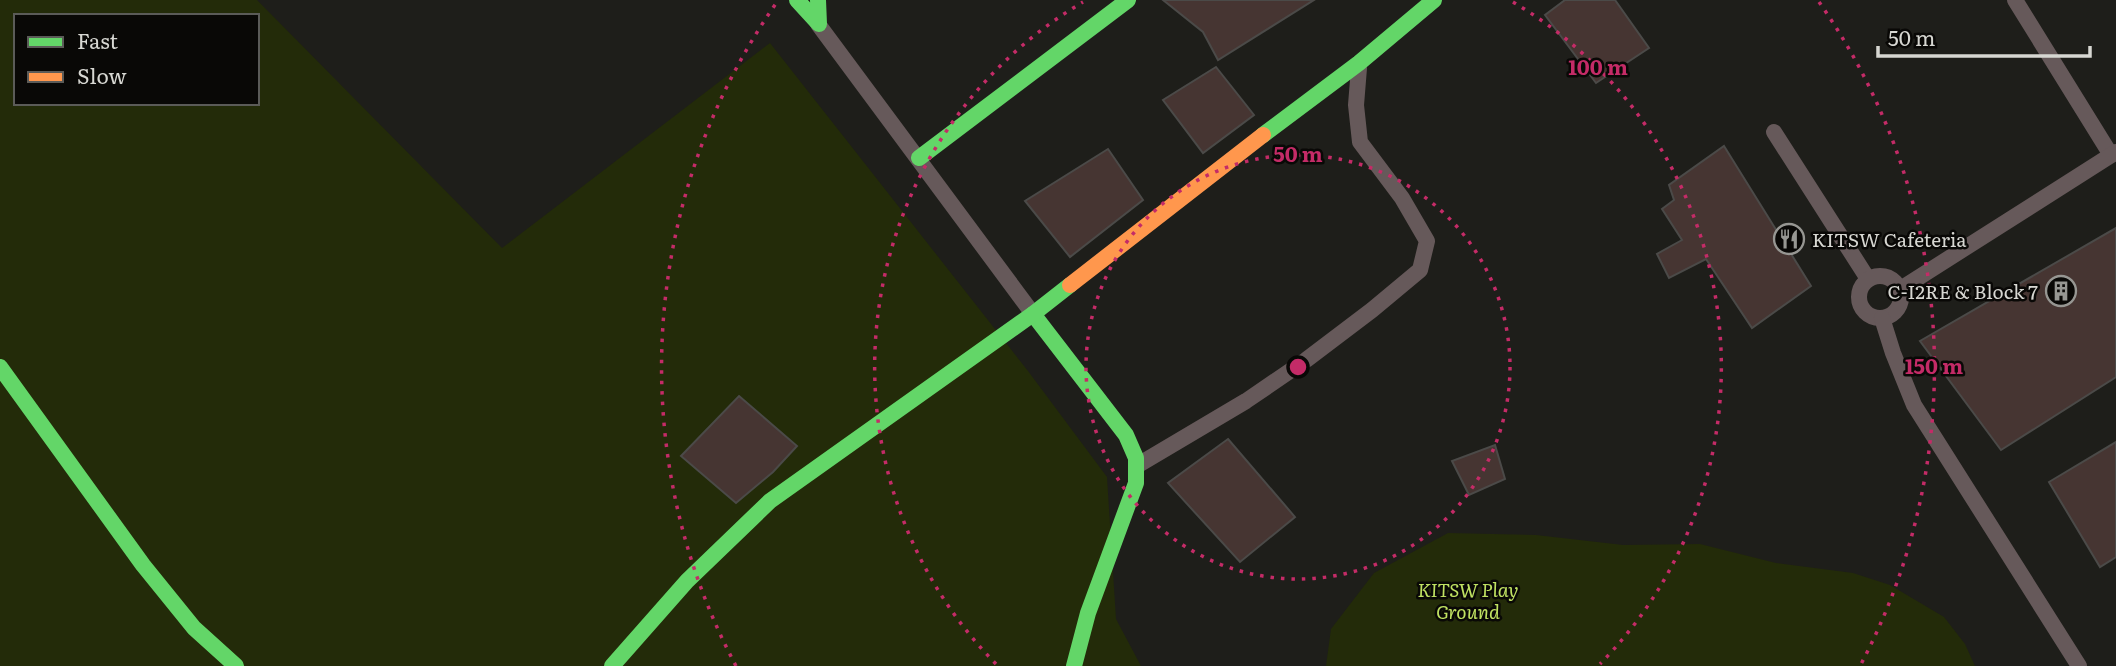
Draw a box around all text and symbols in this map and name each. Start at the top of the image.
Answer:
legend [14,14,259,105]
scale bar [1878,14,2090,58]
text: 50 m [1888,21,1935,52]
text: Fast [77,24,118,55]
text: 100 m [1568,50,1628,81]
text: Slow [77,59,127,90]
text: 50 m [1273,137,1323,168]
restaurant icon: KITSW Cafeteria [1772,222,1806,256]
place label: KITSW Cafeteria [1812,225,1967,253]
building icon: C-I2RE & Block 7 [2044,274,2078,308]
place label: C-I2RE & Block 7 [1888,277,2038,305]
text: 150 m [1905,349,1963,380]
centre of rings [1286,355,1310,379]
park label: KITSW Play Ground [1418,575,1518,625]

